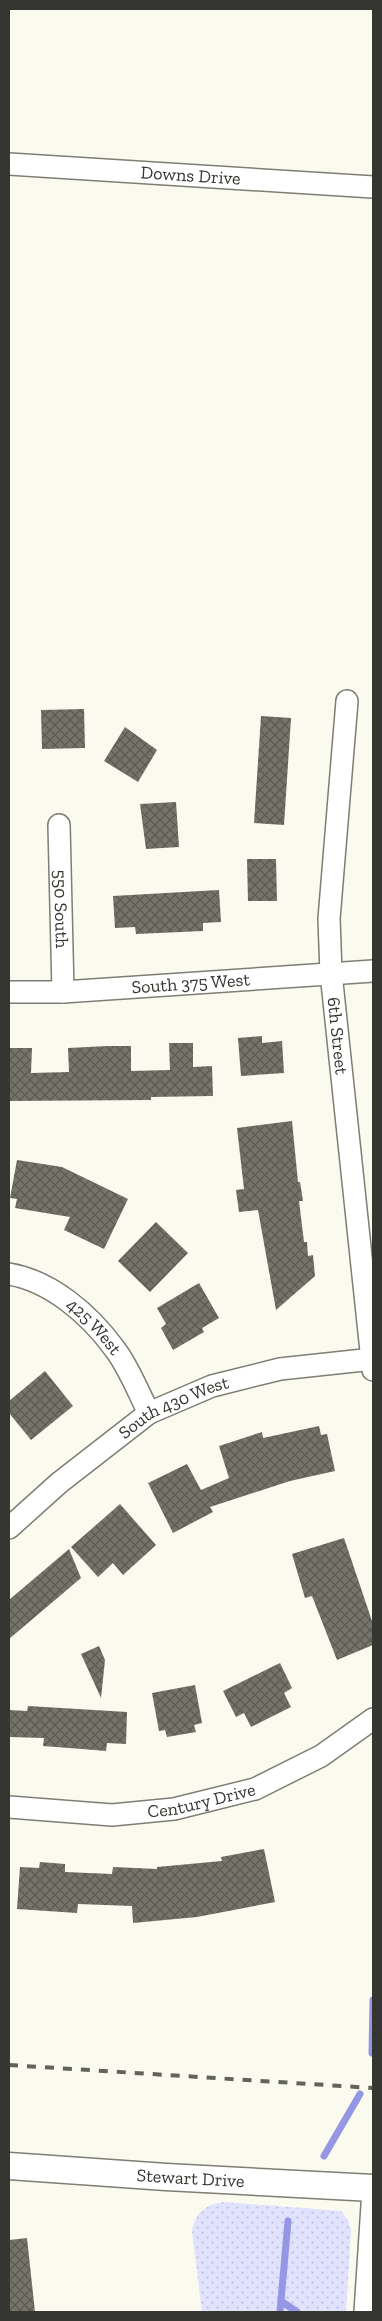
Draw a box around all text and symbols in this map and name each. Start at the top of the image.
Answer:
street label: Downs Drive [140,161,241,190]
street label: 550 South [49,869,73,949]
street label: South 375 West [131,968,251,998]
street label: 6th Street [323,996,353,1076]
street label: 425 West [62,1293,127,1360]
street label: South 430 West [114,1371,231,1444]
street label: Century Drive [146,1778,258,1823]
street label: Stewart Drive [136,2164,245,2192]

